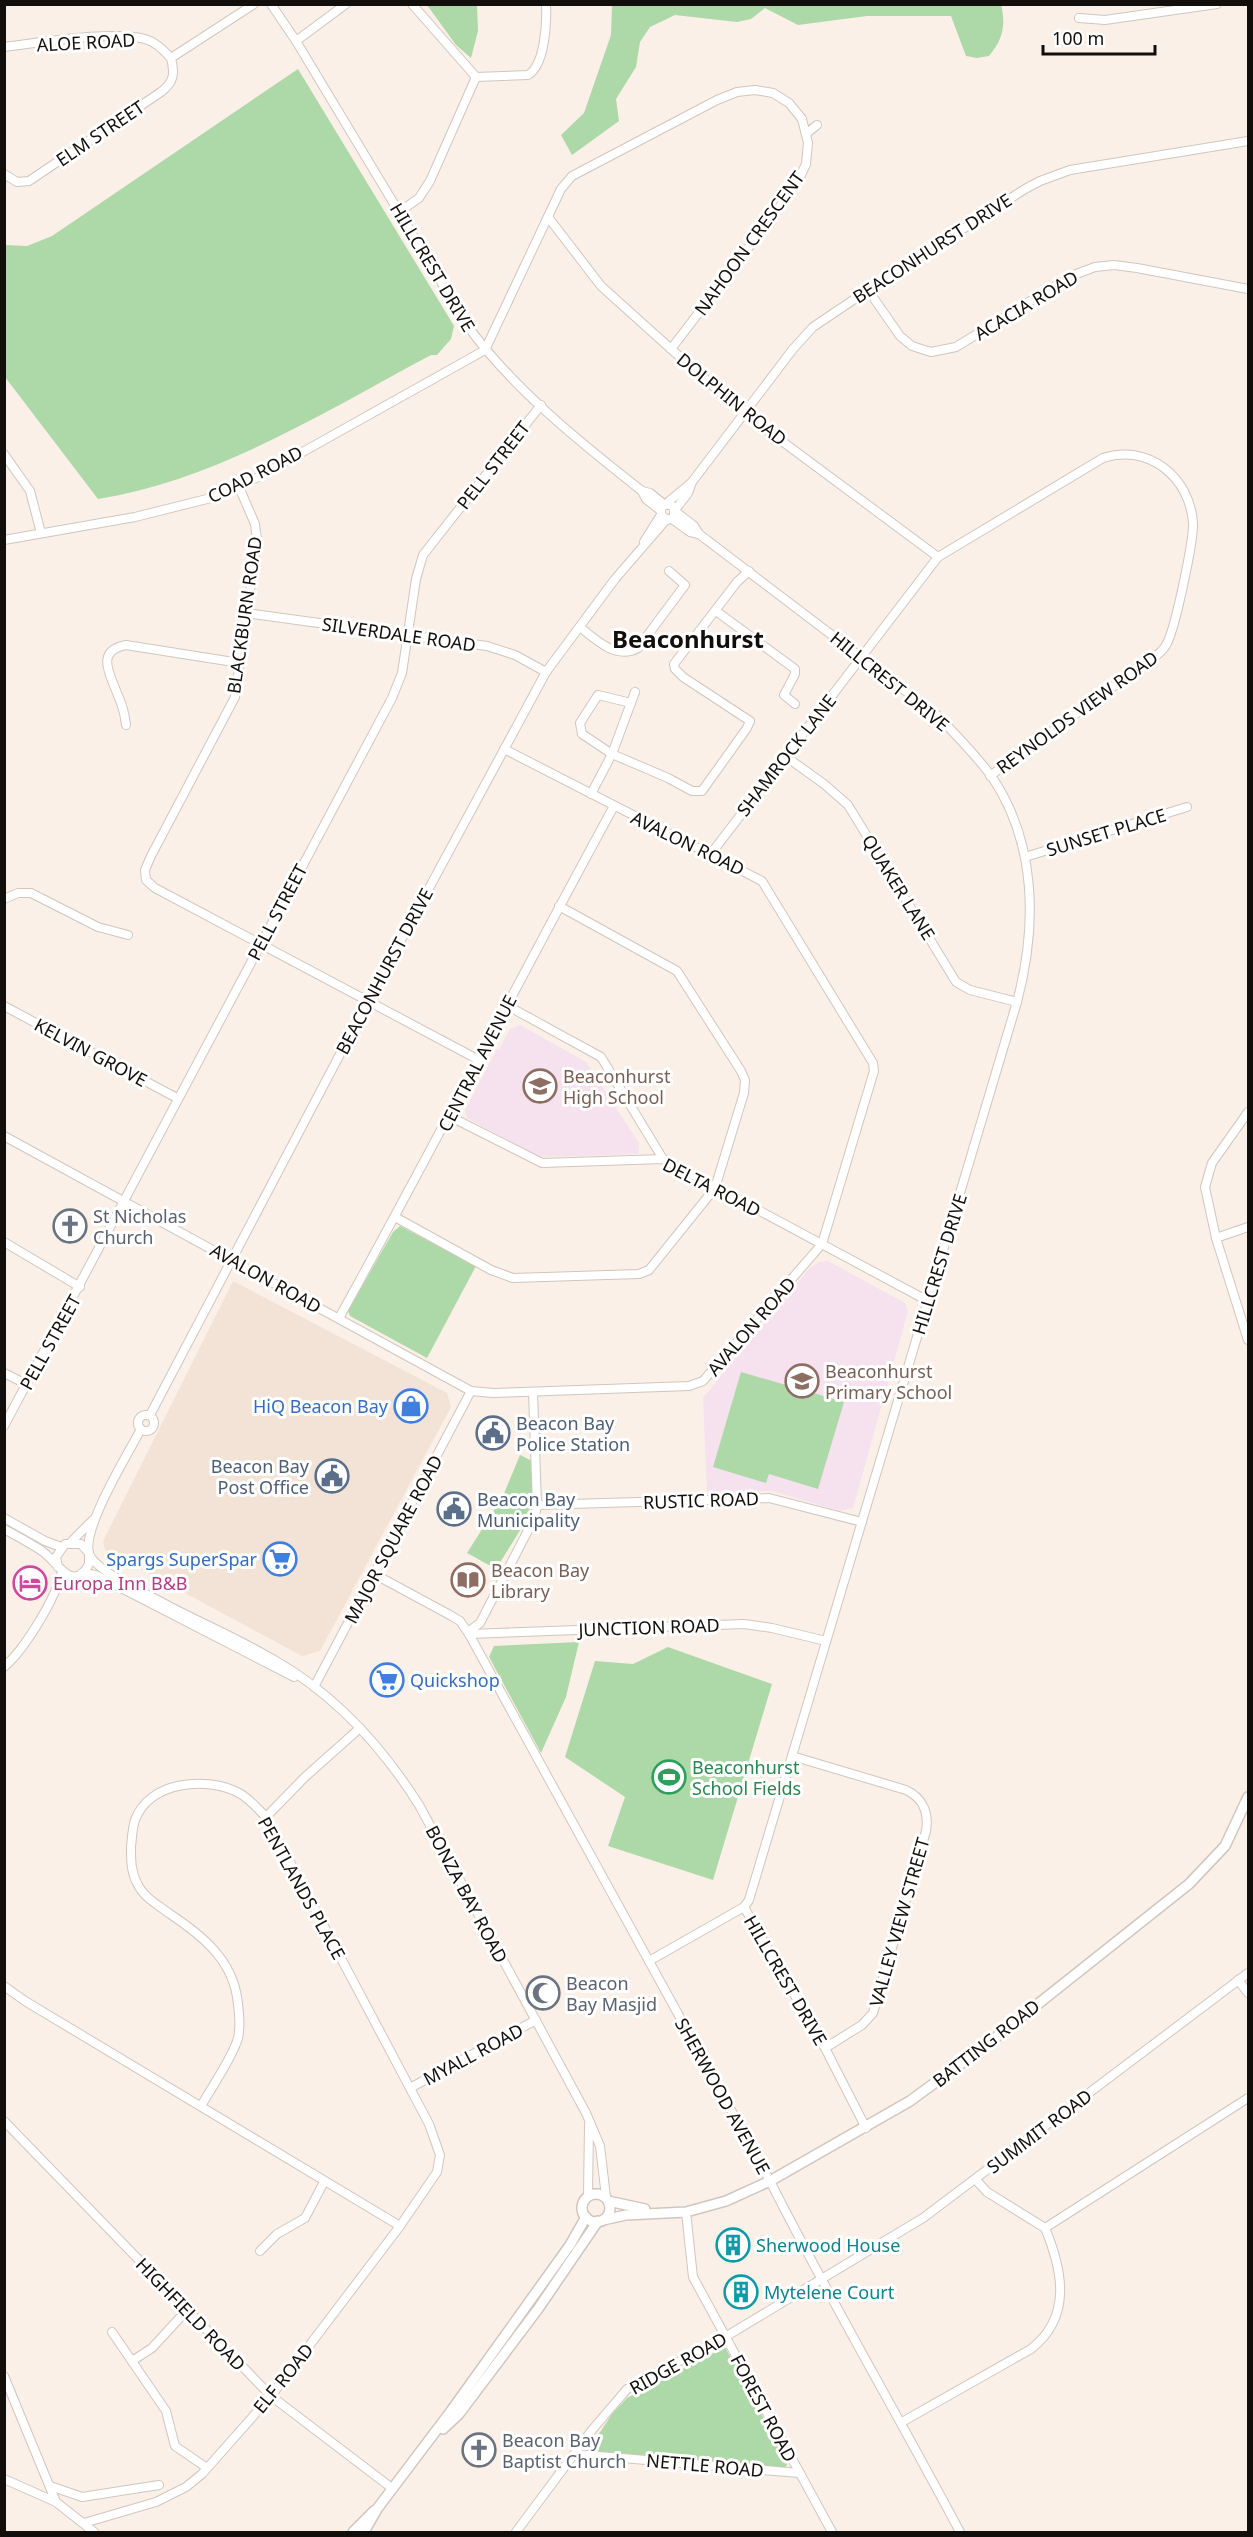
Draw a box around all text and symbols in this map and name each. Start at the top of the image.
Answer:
scale bar [1043,18,1156,56]
text: 100 m [1052,26,1104,50]
street label: ALOE ROAD [36,27,136,57]
street label: ELM STREET [51,95,149,171]
street label: NAHOON CRESCENT [689,166,809,320]
street label: BEACONHURST DRIVE [848,188,1016,308]
street label: HILLCREST DRIVE [385,198,481,336]
street label: ACACIA ROAD [970,265,1082,345]
street label: DOLPHIN ROAD [672,347,792,451]
street label: PELL STREET [451,416,535,514]
street label: COAD ROAD [203,440,307,508]
street label: BLACKBURN ROAD [221,535,267,695]
street label: SILVERDALE ROAD [321,611,477,657]
district label: Beaconhurst [612,622,764,655]
street label: HILLCREST DRIVE [826,626,954,736]
street label: REYNOLDS VIEW ROAD [991,645,1163,779]
street label: SHAMROCK LANE [731,689,841,821]
street label: SUNSET PLACE [1043,802,1169,862]
street label: AVALON ROAD [627,805,749,881]
street label: QUAKER LANE [857,830,941,944]
street label: PELL STREET [242,860,312,964]
street label: BEACONHURST DRIVE [330,884,438,1058]
street label: CENTRAL AVENUE [432,991,522,1135]
street label: KELVIN GROVE [30,1012,152,1092]
place label: Beaconhurst High School [563,1064,671,1109]
school or university icon: Beaconhurst High School [522,1068,558,1104]
street label: DELTA ROAD [659,1152,765,1222]
street label: HILLCREST DRIVE [906,1191,972,1337]
place label: St Nicholas Church [93,1204,186,1249]
church icon: St Nicholas Church [52,1208,88,1244]
street label: AVALON ROAD [206,1238,326,1318]
street label: AVALON ROAD [701,1272,801,1380]
street label: PELL STREET [14,1290,86,1394]
place label: Beaconhurst Primary School [825,1359,952,1404]
school or university icon: Beaconhurst Primary School [784,1363,820,1399]
shop icon: HiQ Beacon Bay [393,1388,429,1424]
place label: HiQ Beacon Bay [253,1394,389,1418]
place label: Beacon Bay Police Station [516,1411,630,1456]
public building icon: Beacon Bay Police Station [475,1415,511,1451]
street label: MAJOR SQUARE ROAD [338,1451,448,1627]
place label: Beacon Bay Post Office [211,1454,310,1499]
public building icon: Beacon Bay Post Office [314,1458,350,1494]
street label: RUSTIC ROAD [643,1486,759,1514]
place label: Beacon Bay Municipality [477,1487,580,1532]
public building icon: Beacon Bay Municipality [436,1491,472,1527]
supermarket icon: Spargs SuperSpar [262,1541,298,1577]
place label: Spargs SuperSpar [106,1547,258,1571]
place label: Beacon Bay Library [491,1558,590,1603]
library icon: Beacon Bay Library [450,1562,486,1598]
hotel icon: Europa Inn B&B [12,1565,48,1601]
place label: Europa Inn B&B [53,1571,188,1595]
street label: JUNCTION ROAD [576,1613,720,1642]
supermarket icon: Quickshop [369,1662,405,1698]
place label: Quickshop [410,1668,500,1692]
place label: Beaconhurst School Fields [692,1755,801,1800]
sports icon: Beaconhurst School Fields [651,1759,687,1795]
street label: PENTLANDS PLACE [253,1812,351,1964]
street label: BONZA BAY ROAD [421,1821,513,1967]
street label: VALLEY VIEW STREET [863,1835,935,2009]
street label: HILLCREST DRIVE [739,1911,833,2049]
place label: Beacon Bay Masjid [566,1971,657,2016]
mosque icon: Beacon Bay Masjid [525,1975,561,2011]
street label: BATTING ROAD [928,1994,1044,2092]
street label: SHERWOOD AVENUE [670,2013,776,2179]
street label: MYALL ROAD [419,2018,527,2090]
street label: SUMMIT ROAD [981,2083,1097,2179]
building icon: Sherwood House [715,2227,751,2263]
place label: Sherwood House [756,2233,900,2257]
street label: HIGHFIELD ROAD [131,2252,251,2376]
building icon: Mytelene Court [723,2274,759,2310]
place label: Mytelene Court [764,2280,895,2304]
street label: RIDGE ROAD [625,2326,731,2400]
street label: ELF ROAD [248,2338,318,2418]
street label: FOREST ROAD [726,2350,802,2466]
place label: Beacon Bay Baptist Church [502,2428,626,2473]
church icon: Beacon Bay Baptist Church [461,2432,497,2468]
street label: NETTLE ROAD [645,2448,765,2482]

